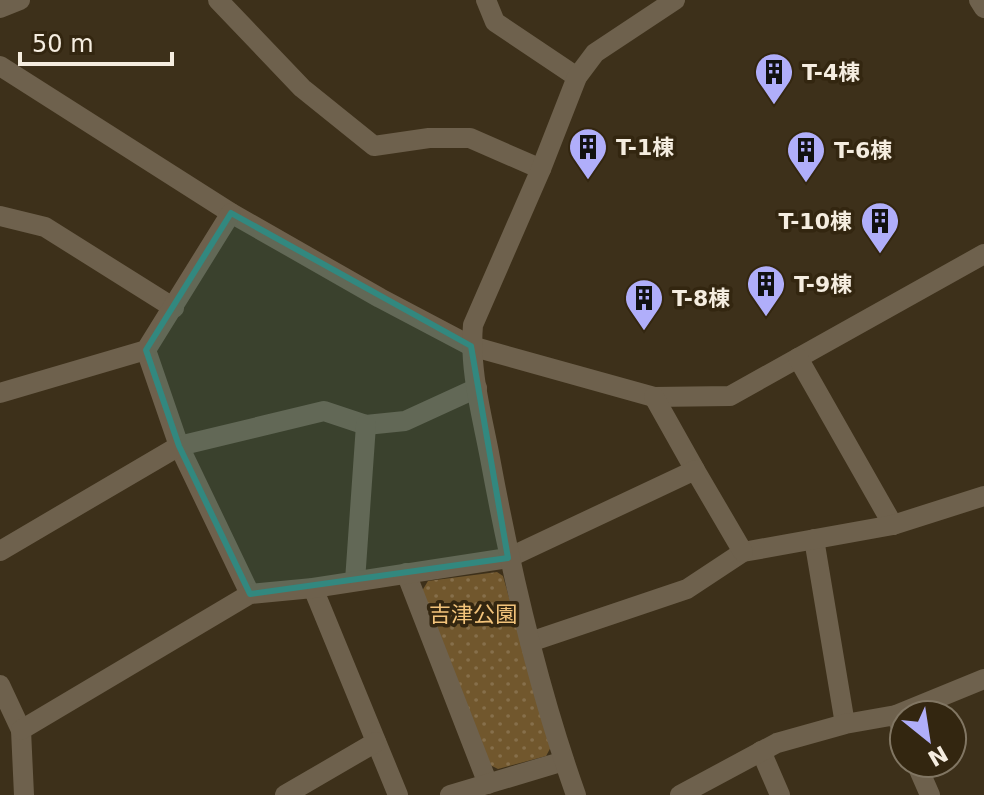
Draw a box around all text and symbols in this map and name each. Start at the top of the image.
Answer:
scale bar [20,16,172,66]
text: 50 m [32,30,94,58]
building icon: T-4棟 [753,51,795,106]
place label: T-4棟 [802,60,860,85]
building icon: T-1棟 [567,126,609,181]
building icon: T-6棟 [785,129,827,184]
place label: T-1棟 [616,135,674,160]
place label: T-6棟 [834,138,892,163]
building icon: T-10棟 [859,200,901,255]
place label: T-10棟 [778,209,852,234]
building icon: T-9棟 [745,263,787,318]
place label: T-9棟 [794,272,852,297]
building icon: T-8棟 [623,277,665,332]
place label: T-8棟 [672,286,730,311]
park label: 吉津公園 [429,602,517,627]
north arrow [888,699,968,779]
text: N [924,740,952,771]

